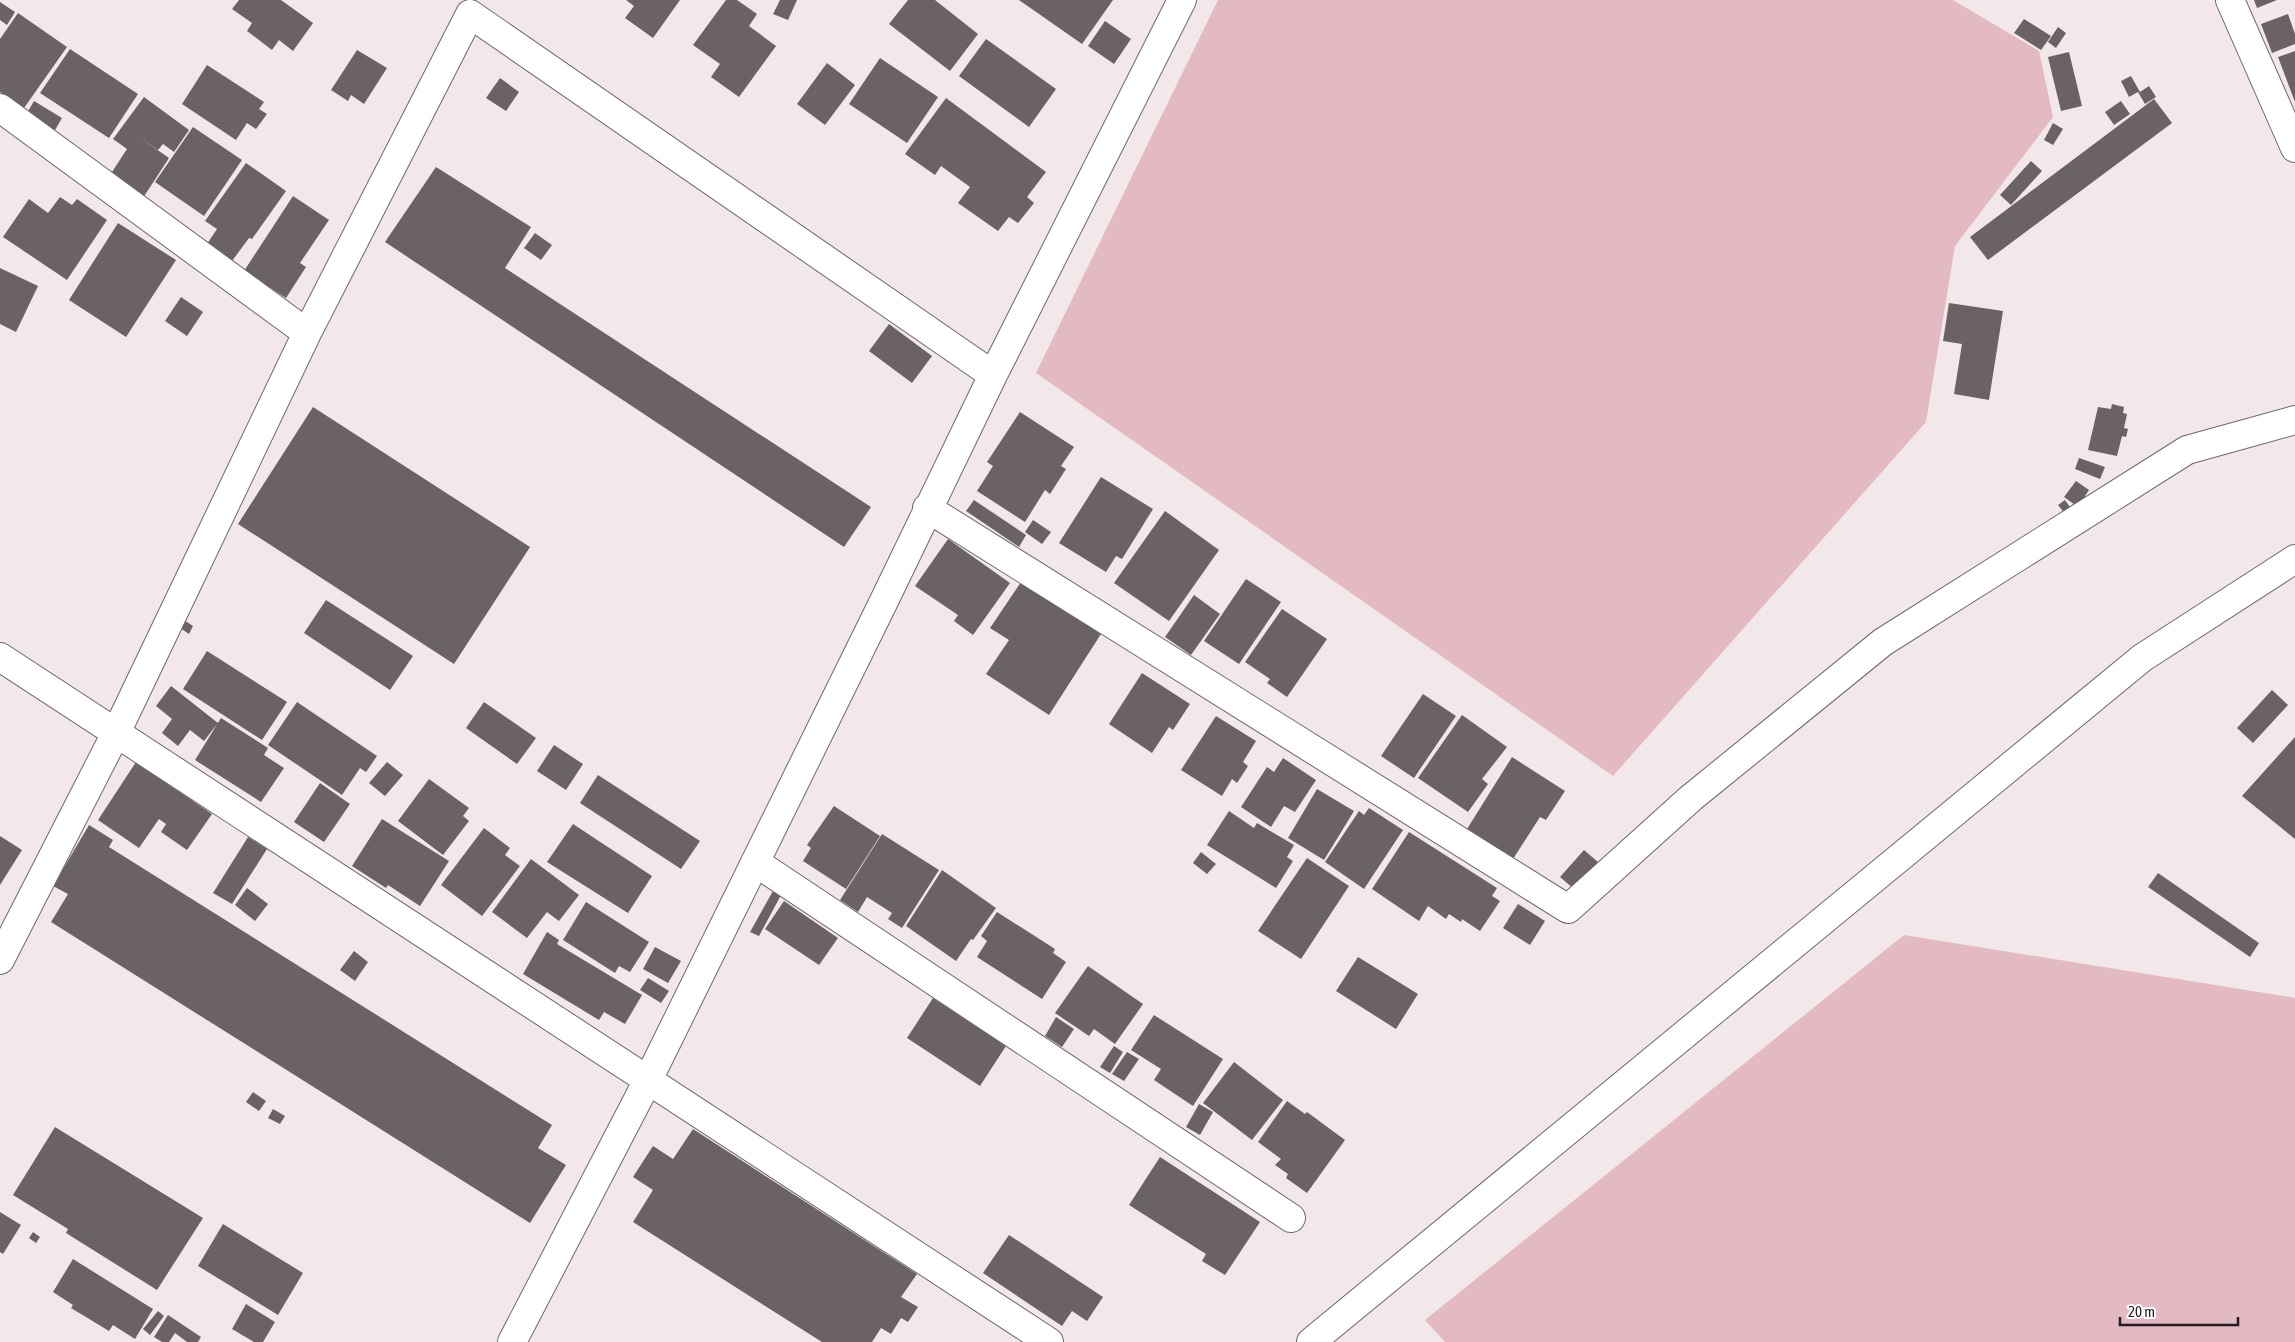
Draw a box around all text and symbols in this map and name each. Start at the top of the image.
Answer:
scale bar [2120,1294,2238,1326]
text: 20 m [2128,1303,2155,1320]

